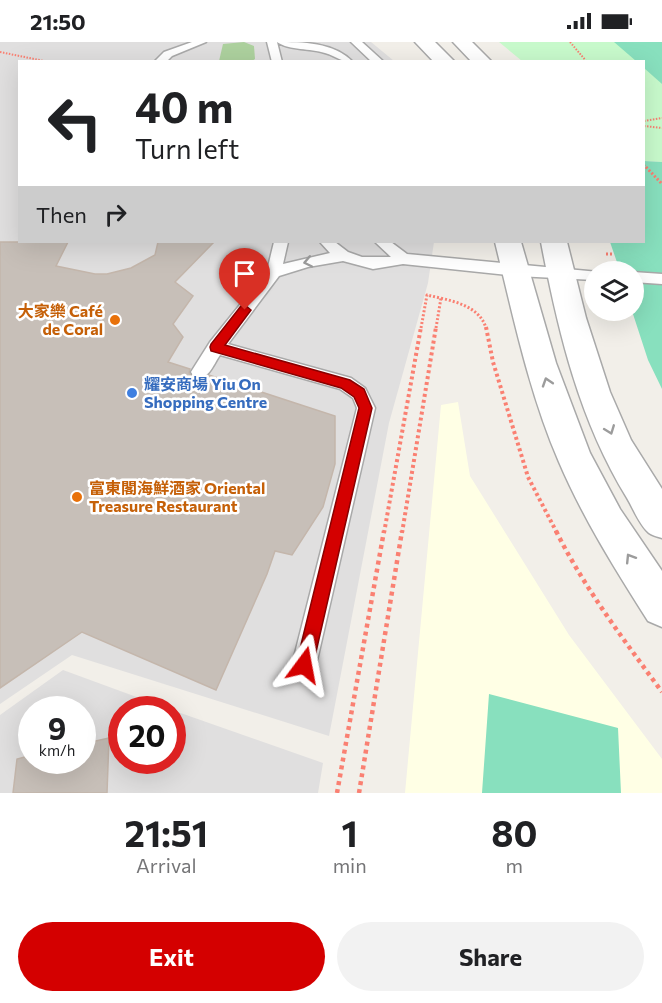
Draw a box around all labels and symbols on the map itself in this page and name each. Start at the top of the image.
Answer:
pin [219,248,270,310]
one-way arrow [304,255,314,268]
place label: 大家樂 Café de Coral [18,301,103,338]
marker: 大家樂 Café de Coral [108,313,122,327]
place label: 耀安商場 Yiu On Shopping Centre [144,374,267,411]
one-way arrow [542,377,554,388]
marker: 耀安商場 Yiu On Shopping Centre [125,386,139,400]
one-way arrow [602,424,615,434]
place label: 富東閣海鮮酒家 Oriental Treasure Restaurant [89,478,265,515]
marker: 富東閣海鮮酒家 Oriental Treasure Restaurant [70,490,84,504]
one-way arrow [625,554,637,564]
position arrow [272,633,336,697]
speed limit sign: 20 [108,696,186,774]

